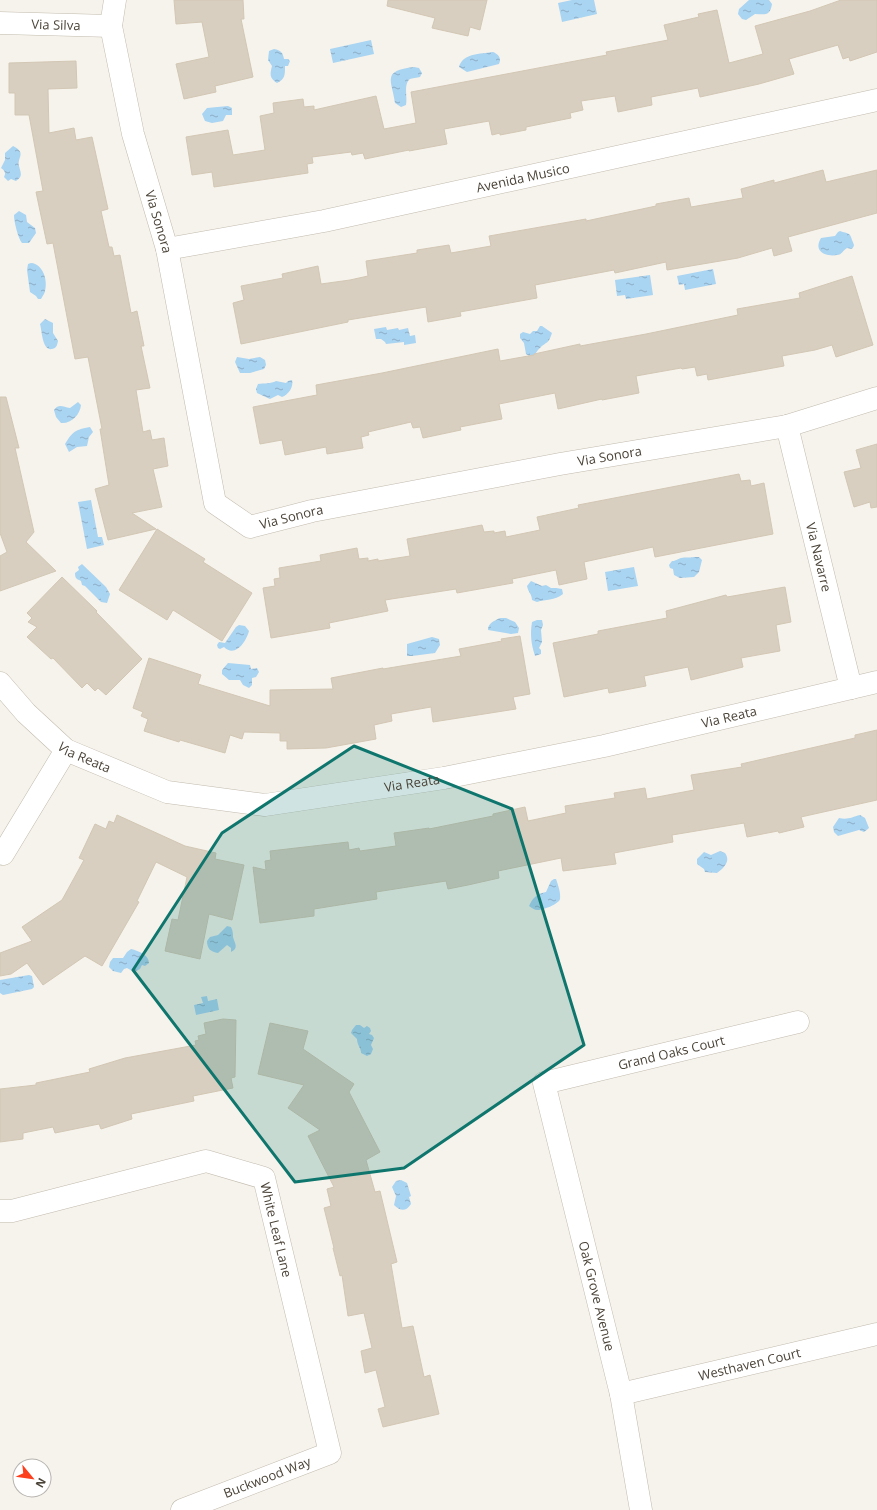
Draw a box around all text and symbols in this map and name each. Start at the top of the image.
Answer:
street label: Via Silva [31,15,81,34]
street label: Avenida Musico [474,158,571,196]
street label: Via Sonora [141,188,177,255]
street label: Via Sonora [576,441,643,470]
street label: Via Sonora [258,500,325,533]
street label: Via Navarre [802,521,836,593]
street label: Via Reata [700,702,758,732]
street label: Via Reata [54,738,114,777]
street label: Via Reata [383,770,441,796]
street label: Grand Oaks Court [616,1031,727,1074]
street label: White Leaf Lane [256,1180,296,1279]
street label: Oak Grove Avenue [575,1239,619,1353]
street label: Westhaven Court [697,1343,803,1385]
street label: Buckwood Way [221,1452,314,1502]
north arrow [12,1458,52,1498]
text: N [32,1476,50,1491]

